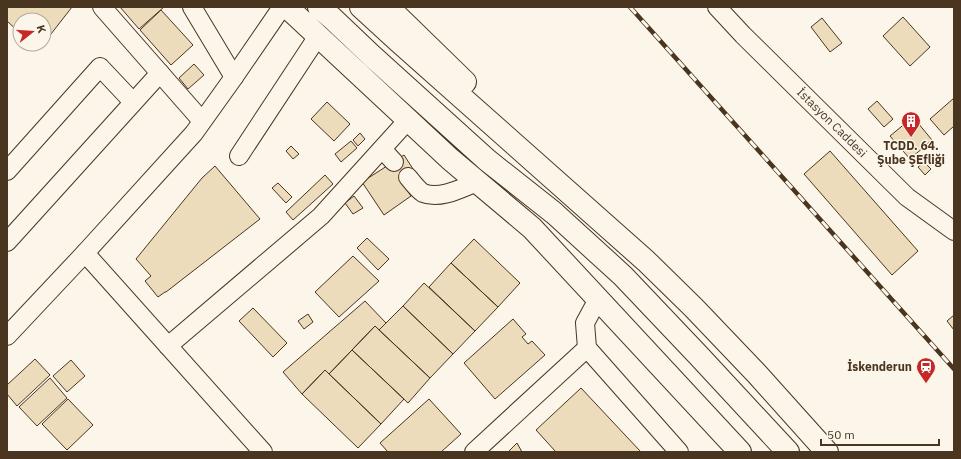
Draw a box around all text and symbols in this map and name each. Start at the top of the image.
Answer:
north arrow [12,12,52,52]
text: K [34,23,49,35]
street label: İstasyon Caddesi [794,85,870,160]
building icon: TCDD. 64. Şube ŞEfliği [900,110,922,138]
place label: TCDD. 64. Şube ŞEfliği [877,138,945,167]
station icon: İskenderun [915,356,937,384]
place label: İskenderun [847,359,912,374]
scale bar [821,421,939,447]
text: 50 m [827,427,855,442]

